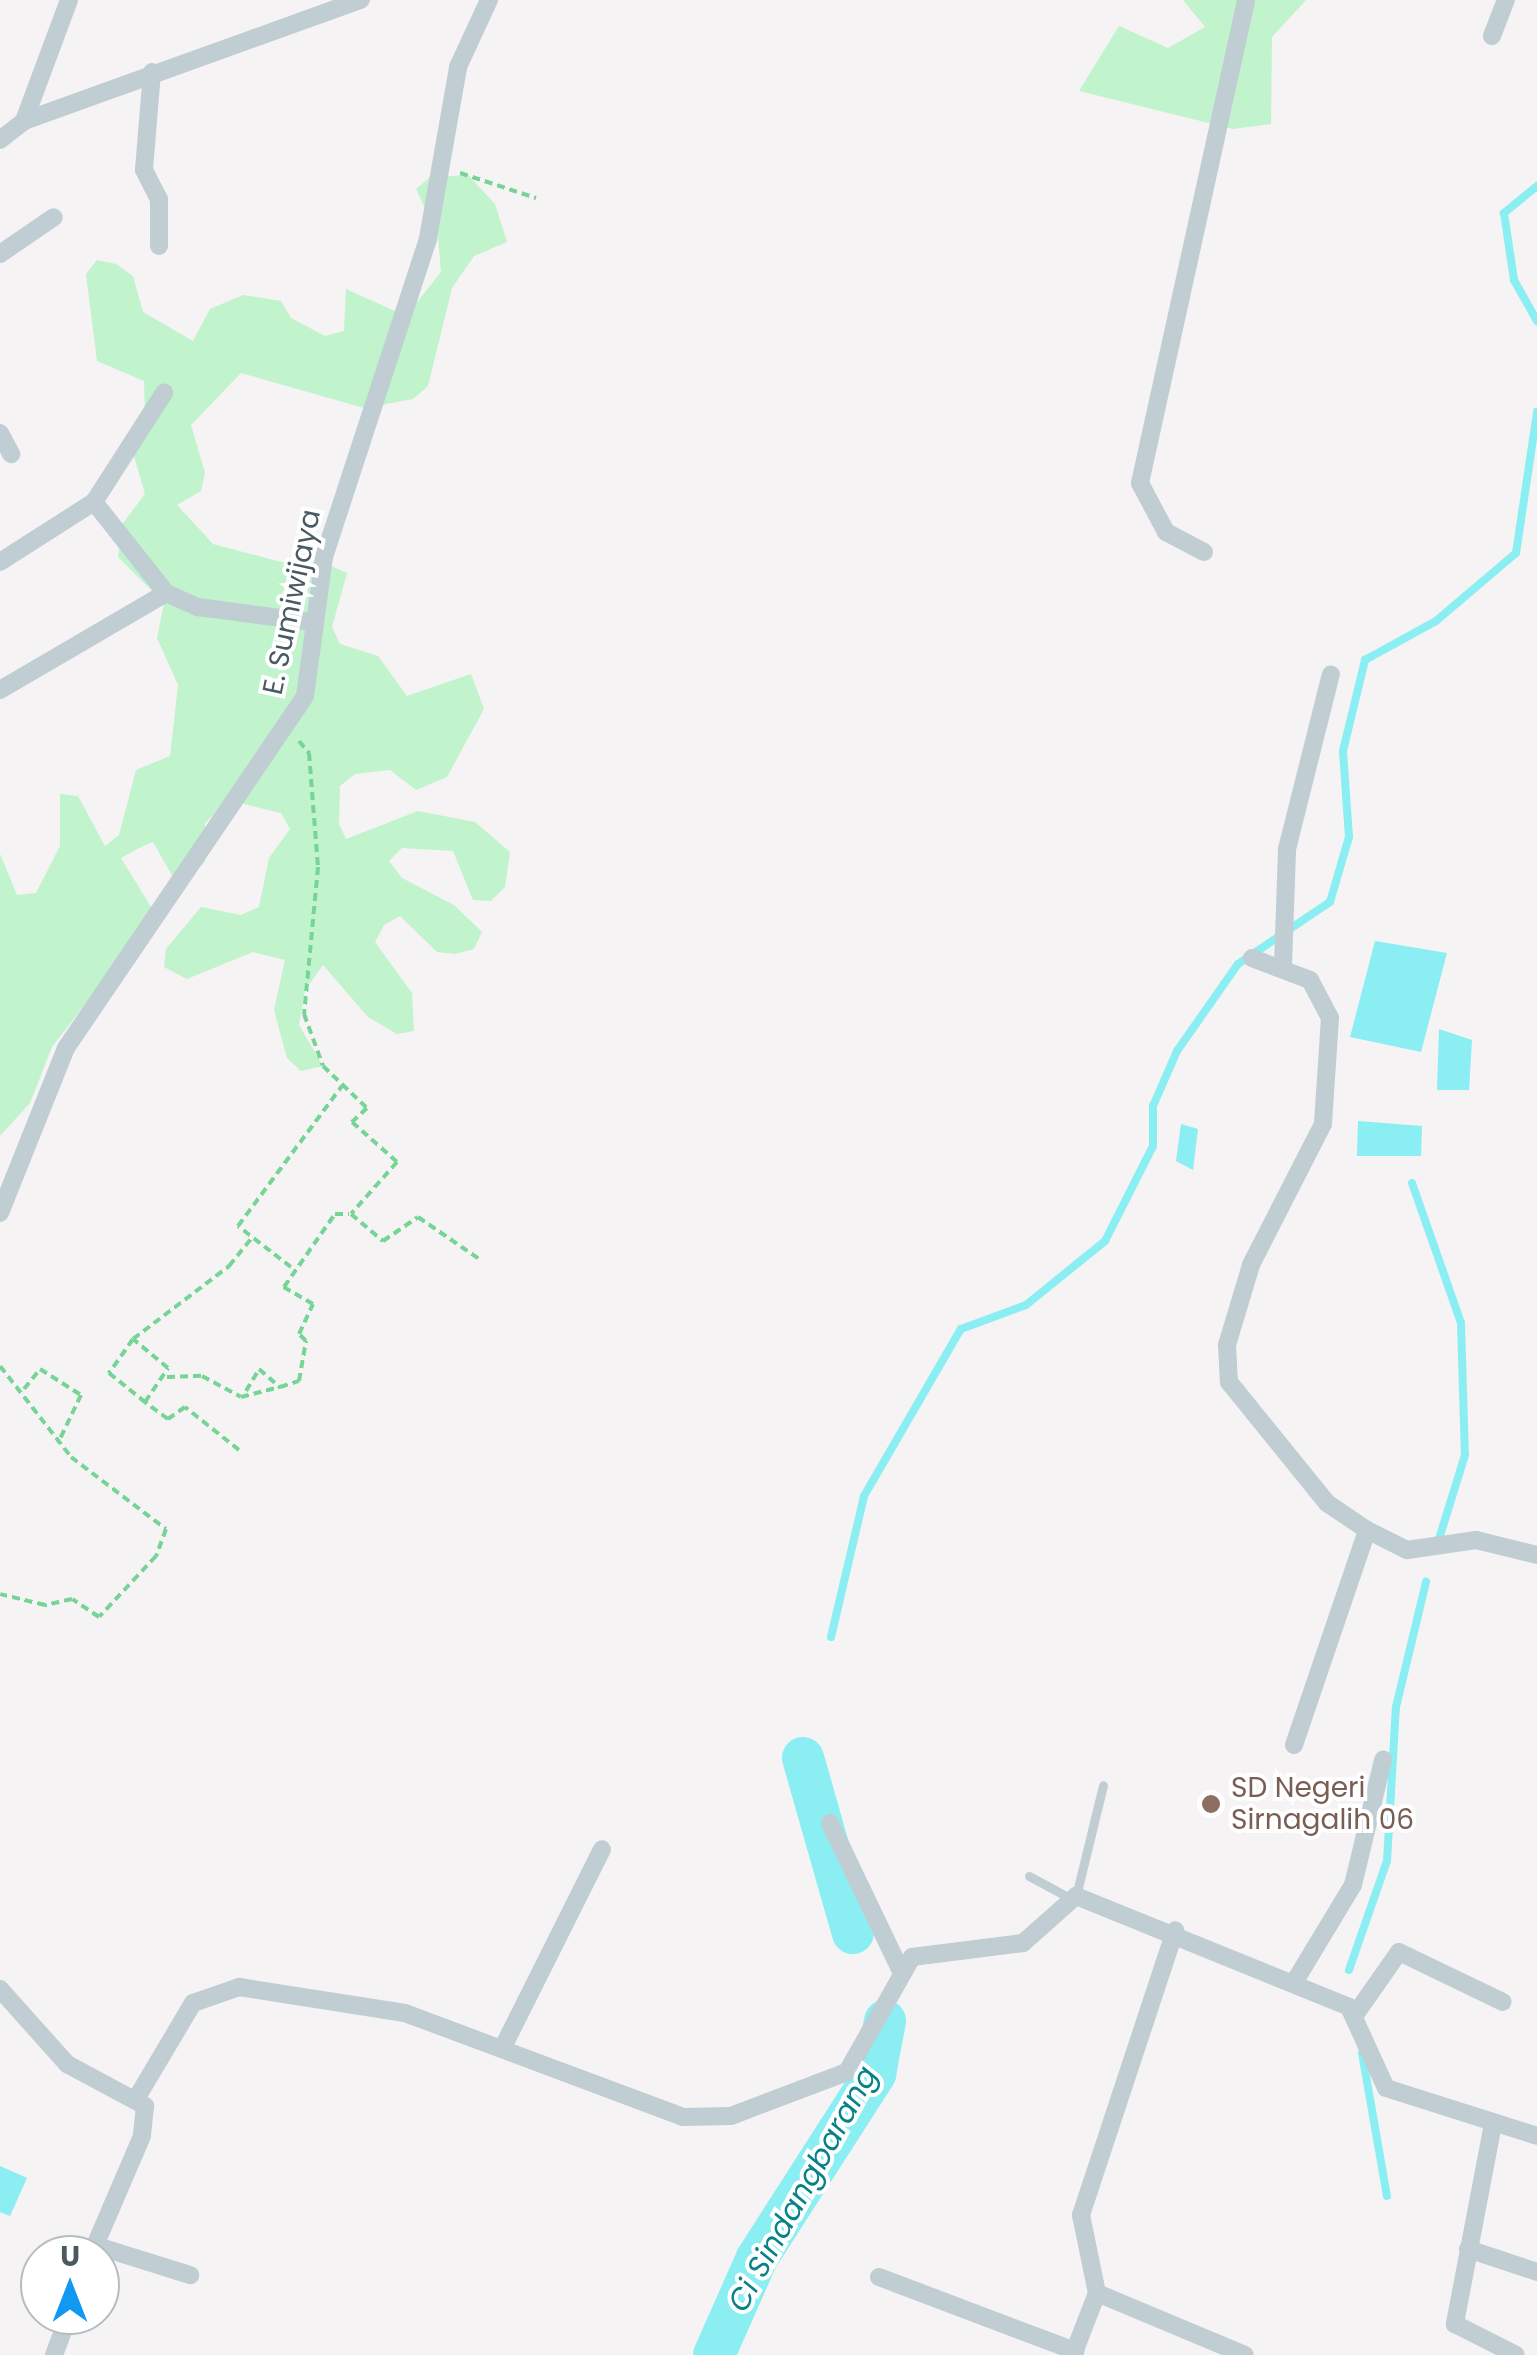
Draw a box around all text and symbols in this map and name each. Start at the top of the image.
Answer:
street label: E. Sumiwijaya [256,506,328,698]
place label: SD Negeri Sirnagalih 06 [1231,1771,1414,1837]
marker: SD Negeri Sirnagalih 06 [1200,1793,1222,1815]
water label: Ci Sindangbarang [721,2060,885,2318]
north arrow [20,2235,120,2335]
text: U [60,2237,80,2276]

